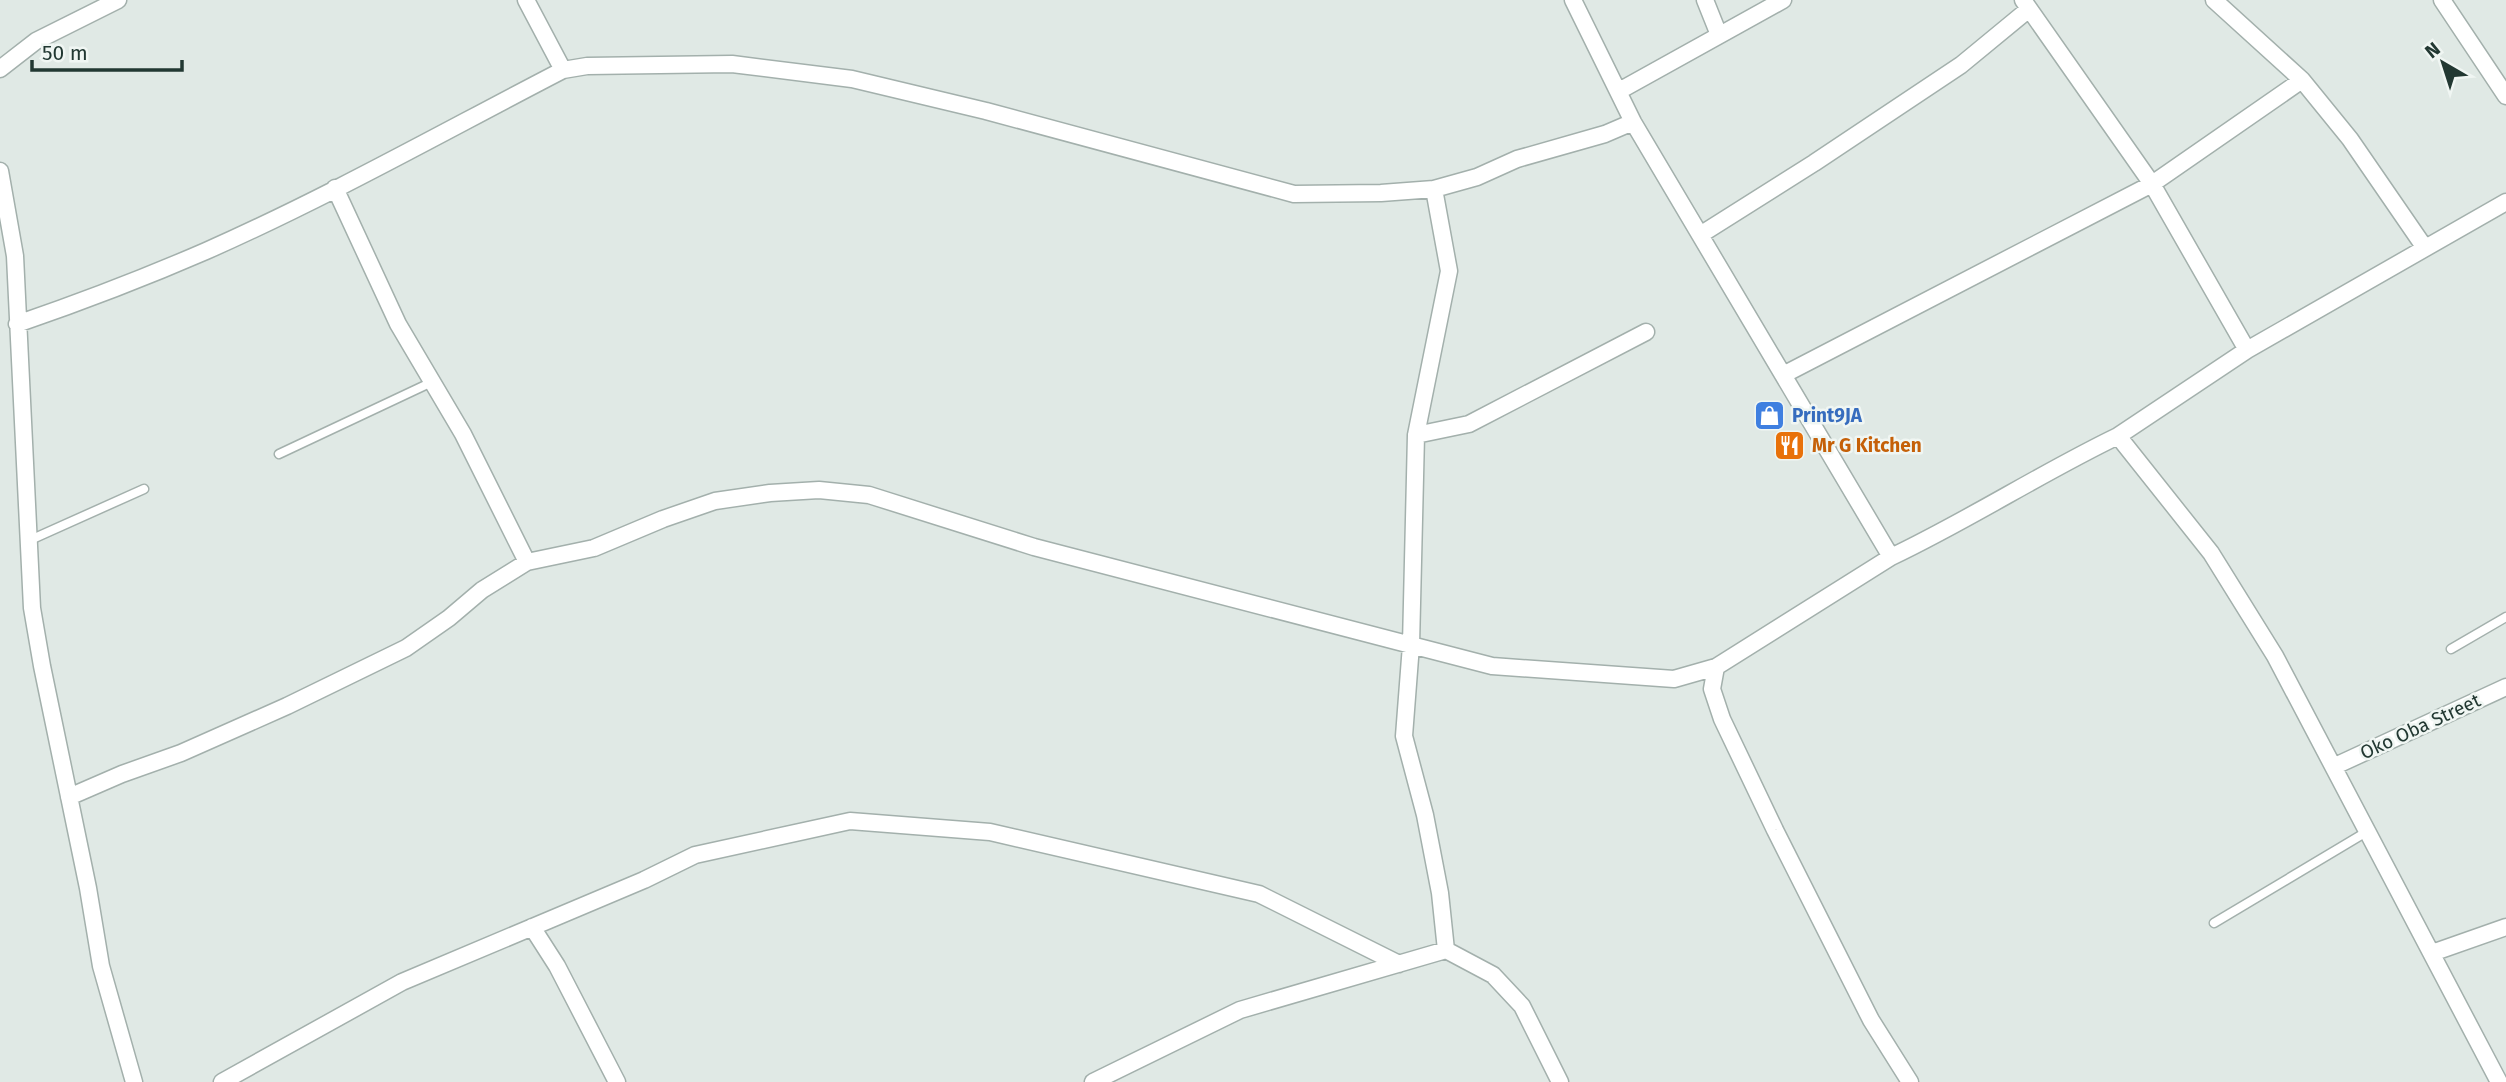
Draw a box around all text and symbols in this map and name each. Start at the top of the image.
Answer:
scale bar [32,28,182,72]
north arrow [2408,28,2478,98]
text: N [2420,37,2445,63]
text: 50 m [42,40,88,66]
shop icon: Print9JA [1752,398,1786,432]
place label: Print9JA [1792,404,1863,427]
restaurant icon: Mr G Kitchen [1772,428,1806,462]
place label: Mr G Kitchen [1812,434,1922,457]
street label: Oko Oba Street [2356,689,2484,764]

